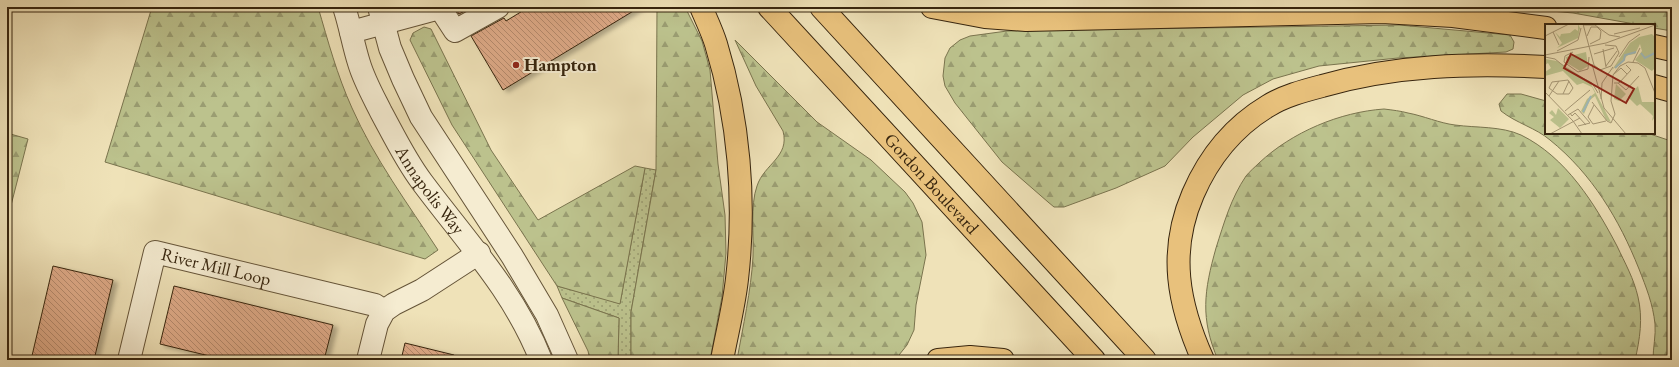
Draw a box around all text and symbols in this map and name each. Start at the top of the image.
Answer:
inset map [1545,24,1655,134]
place label: Hampton [524,53,597,76]
marker: Hampton [511,60,521,70]
street label: Gordon Boulevard [880,128,985,239]
street label: Annapolis Way [390,140,470,239]
street label: River Mill Loop [159,242,273,291]

